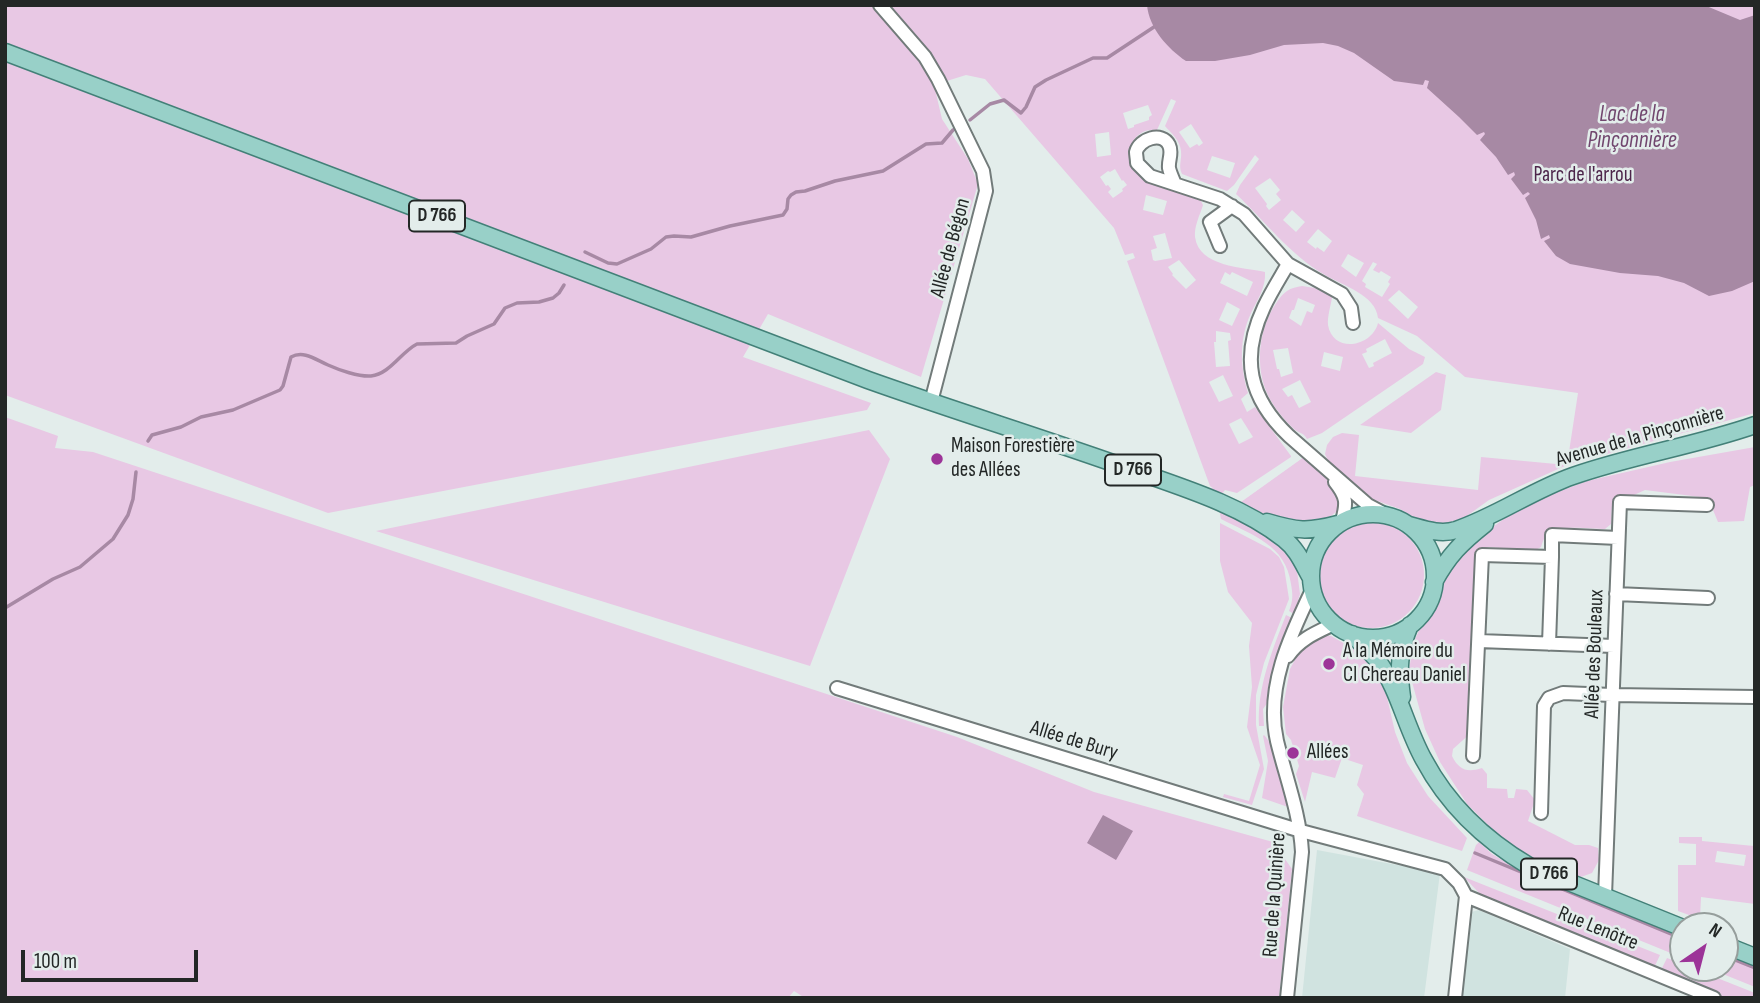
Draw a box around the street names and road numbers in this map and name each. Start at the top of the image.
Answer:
street label: Allée de Bégon [926,196,976,300]
road number: D 766 [409,200,465,232]
street label: Avenue de la Pinçonnière [1553,401,1727,473]
road number: D 766 [1105,454,1161,485]
street label: Allée des Bouleaux [1580,589,1610,719]
street label: Allée de Bury [1027,716,1121,766]
street label: Rue de la Quinière [1258,832,1292,958]
road number: D 766 [1521,859,1577,890]
street label: Rue Lenôtre [1554,901,1642,957]

